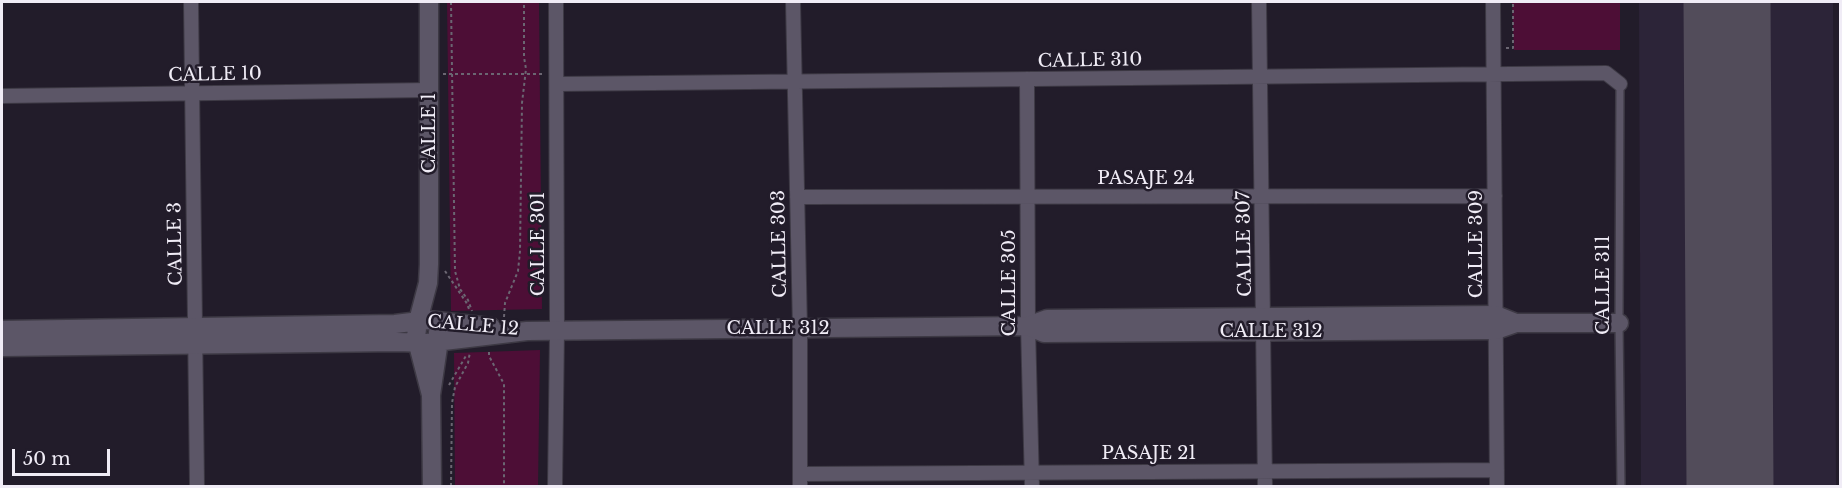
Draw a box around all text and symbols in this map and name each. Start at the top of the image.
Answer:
street label: CALLE 310 [1037,49,1143,73]
street label: CALLE 10 [168,63,262,87]
street label: CALLE 1 [419,93,441,173]
street label: PASAJE 24 [1097,168,1195,190]
street label: CALLE 303 [768,190,792,298]
street label: CALLE 309 [1466,190,1488,298]
street label: CALLE 307 [1233,191,1257,297]
street label: CALLE 301 [528,192,550,296]
street label: CALLE 3 [164,202,188,286]
street label: CALLE 305 [999,230,1021,336]
street label: CALLE 311 [1593,235,1615,335]
street label: CALLE 12 [426,311,520,341]
street label: CALLE 312 [727,318,829,340]
street label: CALLE 312 [1220,321,1322,343]
scale bar [15,437,112,475]
street label: PASAJE 21 [1102,443,1196,465]
text: 50 m [23,448,71,470]

